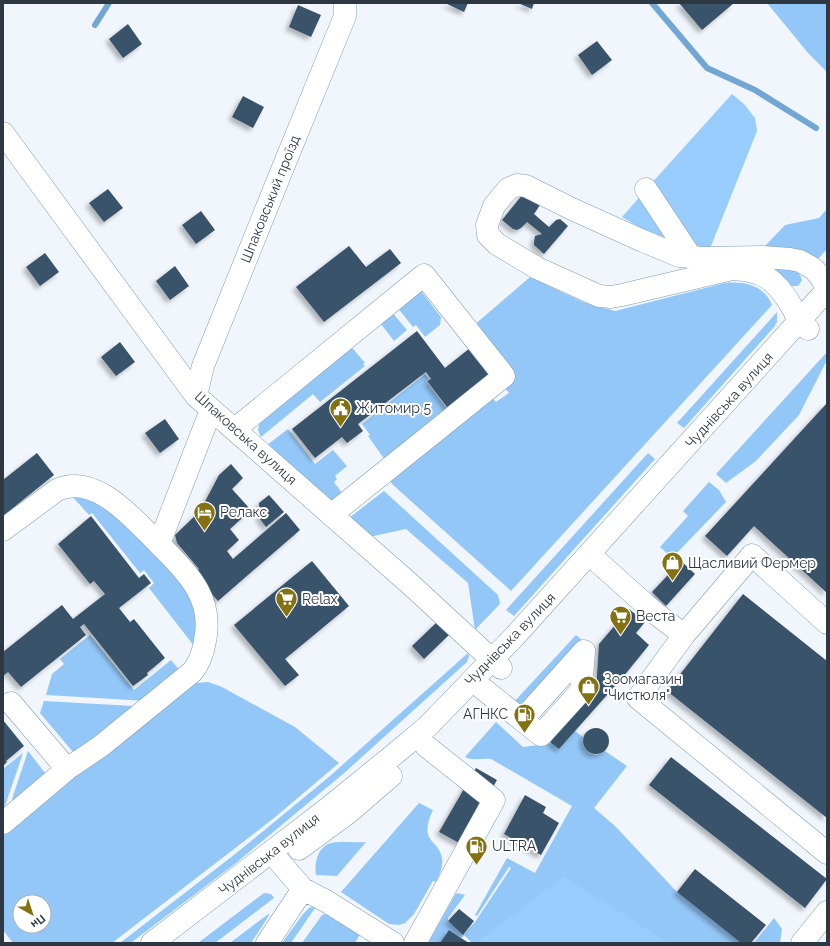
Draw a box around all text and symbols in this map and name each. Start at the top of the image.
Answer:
street label: Шпаковський проїзд [237,133,303,265]
street label: Чуднівська вулиця [682,349,776,451]
street label: Шпаковська вулиця [192,388,300,488]
public building icon: Житомир 5 [327,395,353,428]
place label: Житомир 5 [356,400,431,416]
hotel icon: Релакс [192,499,218,532]
place label: Релакс [220,504,267,520]
shop icon: Щасливий Фермер [660,550,686,583]
place label: Щасливий Фермер [688,555,816,571]
supermarket icon: Relax [274,586,300,619]
street label: Чуднівська вулиця [461,589,559,689]
place label: Relax [302,591,338,607]
supermarket icon: Веста [608,603,634,636]
place label: Веста [636,608,676,624]
place label: Зоомагазин "Чистюля" [604,671,682,703]
shop icon: Зоомагазин "Чистюля" [575,674,601,707]
fuel station icon: АГНКС [511,701,537,734]
place label: АГНКС [463,706,508,722]
street label: Чуднівська вулиця [216,810,322,898]
fuel station icon: ULTRA [463,833,489,866]
place label: ULTRA [492,838,537,854]
north arrow [12,894,52,934]
text: Пн [28,912,48,931]

